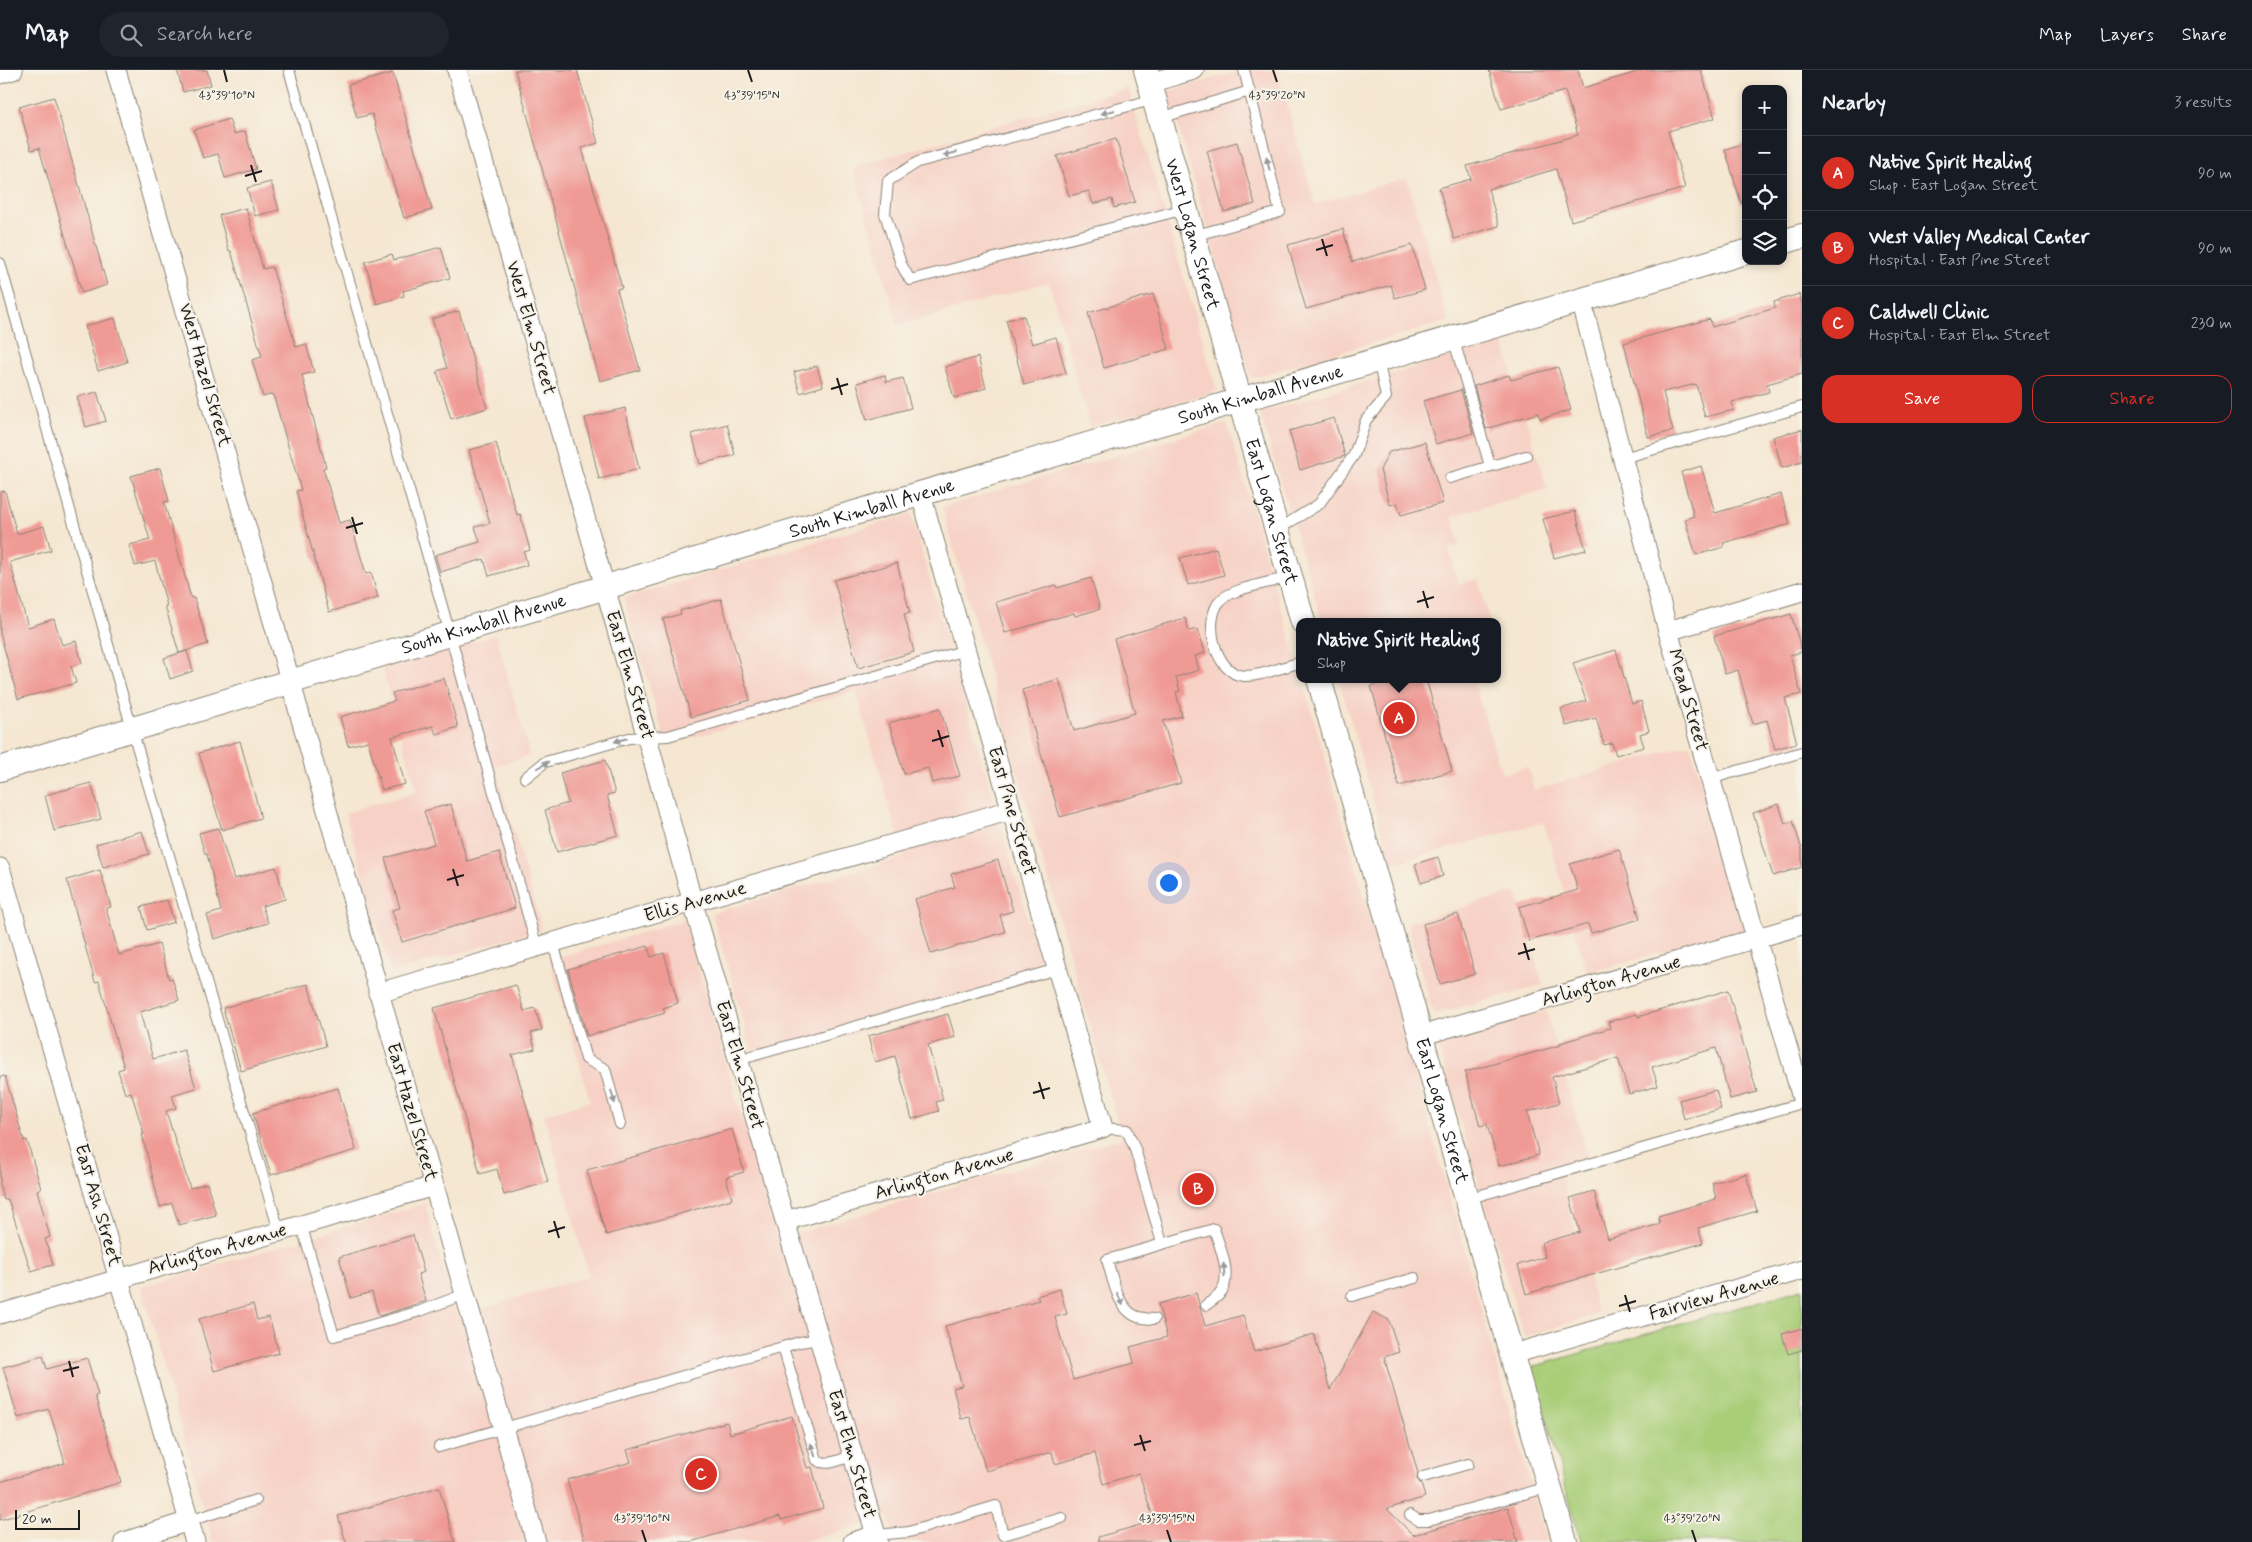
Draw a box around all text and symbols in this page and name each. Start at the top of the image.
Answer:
search box [99,12,449,57]
text: Map [25,19,69,50]
icon: search [117,21,145,49]
text: Search here [157,22,253,47]
text: Map [2039,23,2072,47]
text: Layers [2100,23,2154,47]
text: Share [2182,23,2227,47]
map controls [1742,85,1787,265]
button: + [1742,85,1787,130]
text: 43°39'10"N [199,88,255,104]
text: 43°39'15"N [724,88,780,104]
text: 43°39'20"N [1249,88,1305,104]
text: Nearby [1822,89,1886,117]
text: 3 results [2174,92,2232,113]
one-way arrow [1100,109,1115,117]
button: − [1742,130,1787,175]
one-way arrow [943,150,958,158]
text: Native Spirit Healing [1869,150,2032,175]
street label: West Logan Street [1159,156,1226,313]
one-way arrow [1264,157,1272,172]
text: A [1833,163,1843,184]
text: 90 m [2198,163,2232,184]
button: locate [1742,175,1787,220]
text: Shop · East Logan Street [1869,175,2038,196]
button: layers [1742,220,1787,265]
text: West Valley Medical Center [1869,225,2089,250]
text: B [1833,238,1843,259]
text: 90 m [2198,238,2232,259]
text: Hospital · East Pine Street [1869,250,2051,271]
street label: West Elm Street [500,258,562,398]
street label: West Hazel Street [173,300,237,450]
text: Caldwell Clinic [1869,300,1989,325]
text: C [1832,313,1844,334]
text: 230 m [2191,313,2232,334]
text: Hospital · East Elm Street [1869,325,2050,346]
street label: South Kimball Avenue [1175,358,1346,430]
button: Save [1822,375,2022,423]
button: Share [2032,375,2232,423]
street label: East Logan Street [1239,435,1304,588]
street label: South Kimball Avenue [786,472,957,544]
street label: South Kimball Avenue [398,587,569,660]
street label: East Elm Street [600,608,660,742]
popup [1296,618,1501,683]
text: Native Spirit Healing [1317,628,1480,653]
street label: Mead Street [1661,646,1715,754]
text: Shop [1317,653,1346,674]
pin: A [1383,699,1415,737]
one-way arrow [614,737,629,745]
street label: East Pine Street [982,743,1042,879]
one-way arrow [536,760,549,770]
your location [1156,870,1182,896]
street label: Ellis Avenue [641,875,749,929]
street label: Arlington Avenue [1538,949,1684,1016]
street label: East Elm Street [710,998,770,1132]
street label: East Logan Street [1409,1035,1475,1187]
street label: East Hazel Street [380,1040,444,1184]
one-way arrow [609,1089,617,1104]
street label: East Ash Street [69,1141,127,1269]
street label: Arlington Avenue [871,1142,1017,1209]
pin: B [1182,1170,1214,1208]
street label: Arlington Avenue [144,1217,290,1284]
one-way arrow [1220,1262,1228,1278]
street label: Fairview Avenue [1646,1266,1782,1326]
one-way arrow [1117,1292,1125,1306]
street label: East Elm Street [822,1387,882,1521]
one-way arrow [809,1443,816,1458]
pin: C [685,1455,717,1493]
scale bar [15,1507,80,1530]
text: 20 m [22,1510,52,1528]
text: 43°39'10"N [614,1511,670,1527]
text: 43°39'15"N [1139,1511,1195,1527]
text: 43°39'20"N [1664,1511,1720,1527]

